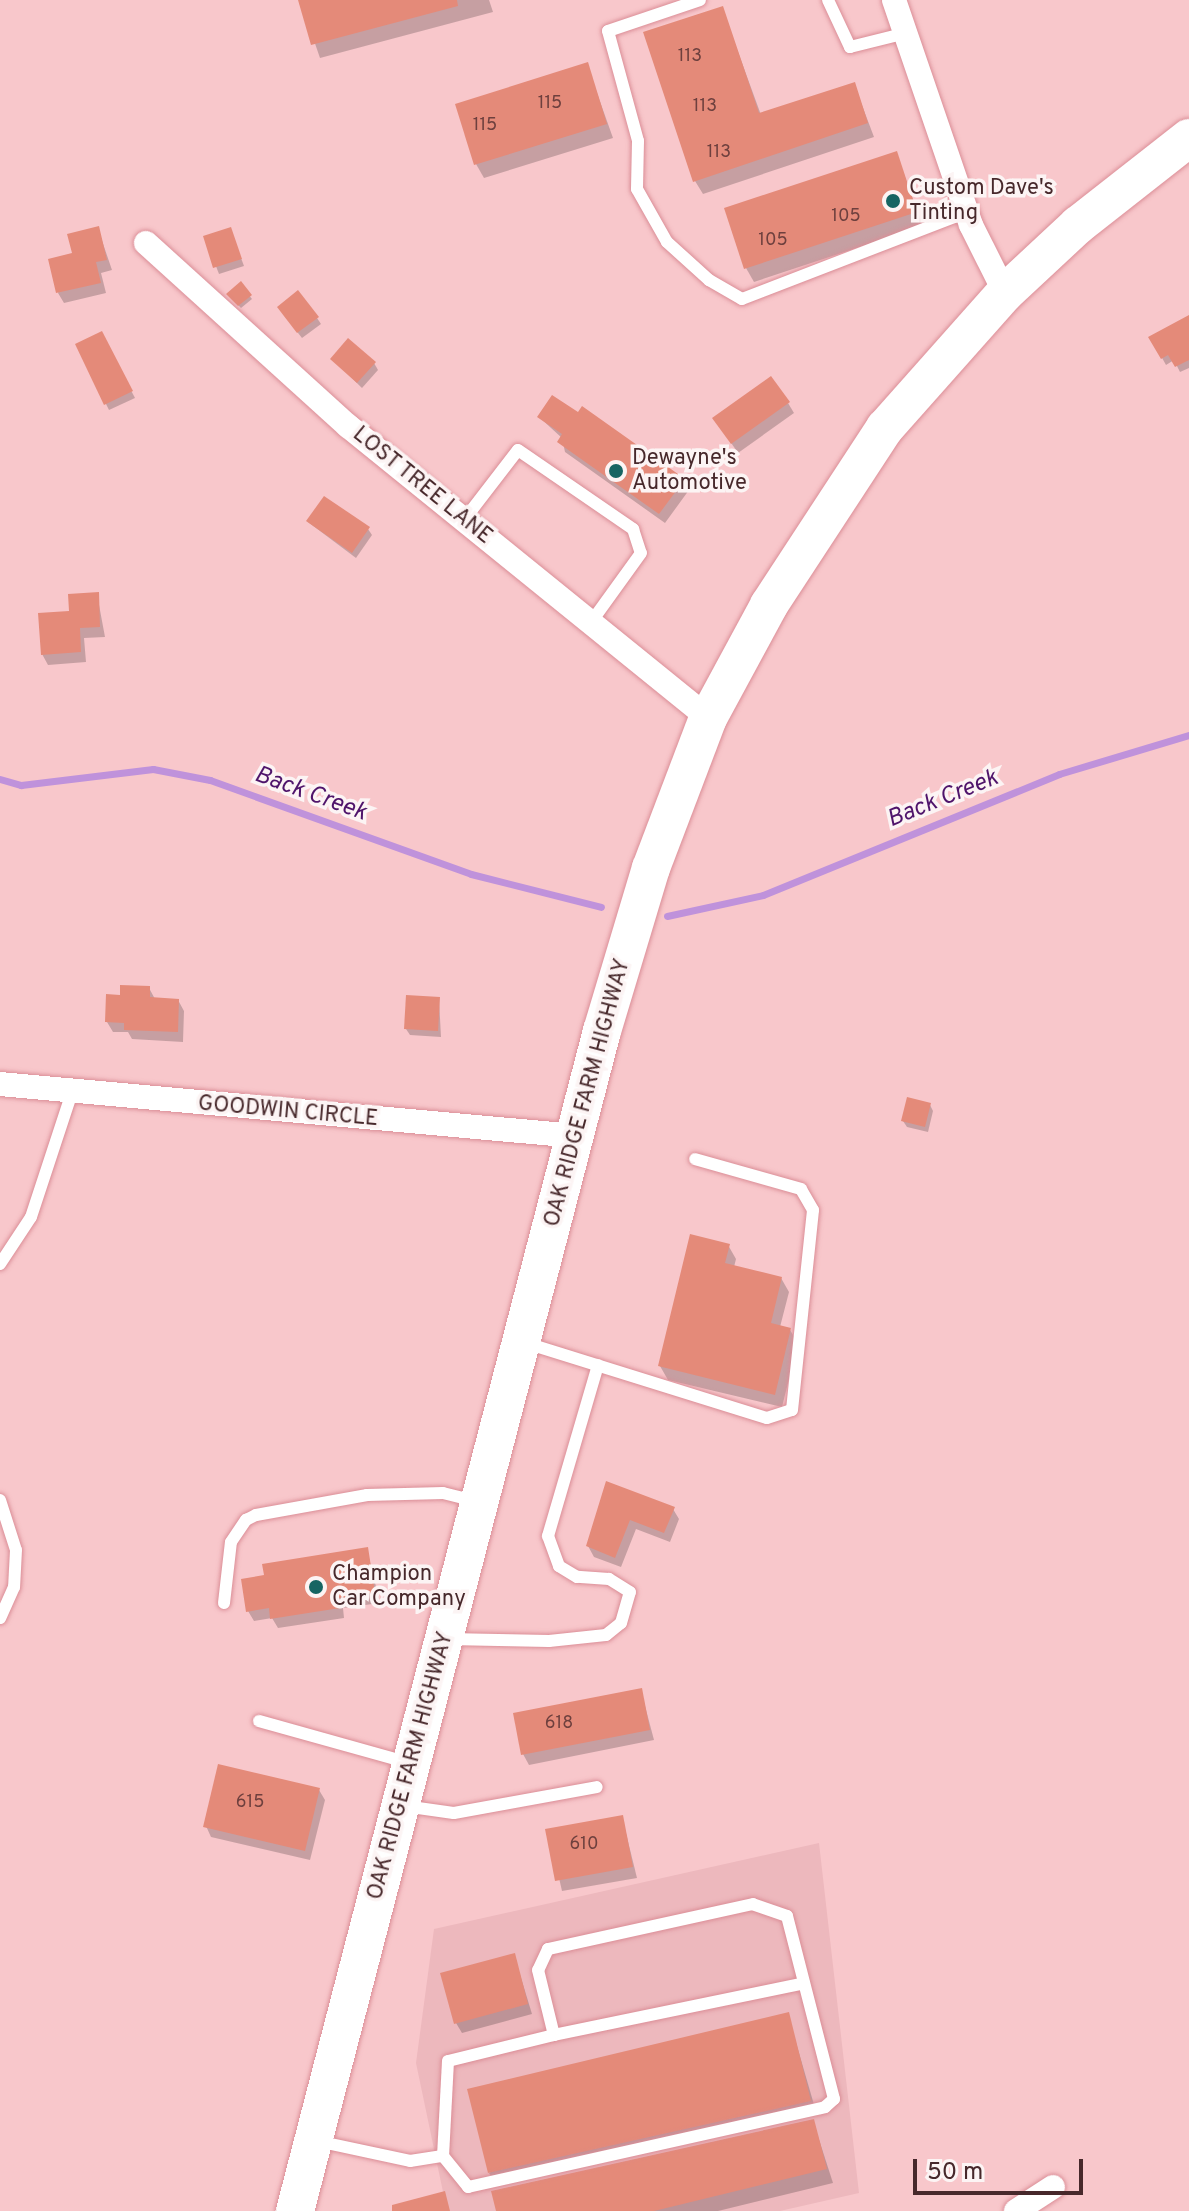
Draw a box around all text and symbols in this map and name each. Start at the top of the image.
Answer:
house number: 113 [678,46,702,68]
house number: 115 [538,93,562,115]
house number: 113 [693,96,717,118]
house number: 115 [473,115,497,137]
house number: 113 [707,142,731,164]
place label: Custom Dave's Tinting [909,175,1054,226]
marker: Custom Dave's Tinting [884,192,902,210]
house number: 105 [831,206,861,228]
house number: 105 [758,230,788,252]
street label: LOST TREE LANE [346,421,498,551]
place label: Dewayne's Automotive [632,445,747,496]
marker: Dewayne's Automotive [607,462,625,480]
water label: Back Creek [250,761,370,829]
water label: Back Creek [883,765,1003,835]
street label: OAK RIDGE FARM HIGHWAY [539,956,637,1230]
street label: GOODWIN CIRCLE [197,1091,379,1133]
place label: Champion Car Company [332,1561,466,1612]
marker: Champion Car Company [307,1578,325,1596]
street label: OAK RIDGE FARM HIGHWAY [362,1629,460,1903]
house number: 618 [545,1713,573,1735]
house number: 615 [236,1792,264,1814]
house number: 610 [569,1834,599,1856]
scale bar [917,2143,1087,2193]
text: 50 m [927,2158,983,2188]

